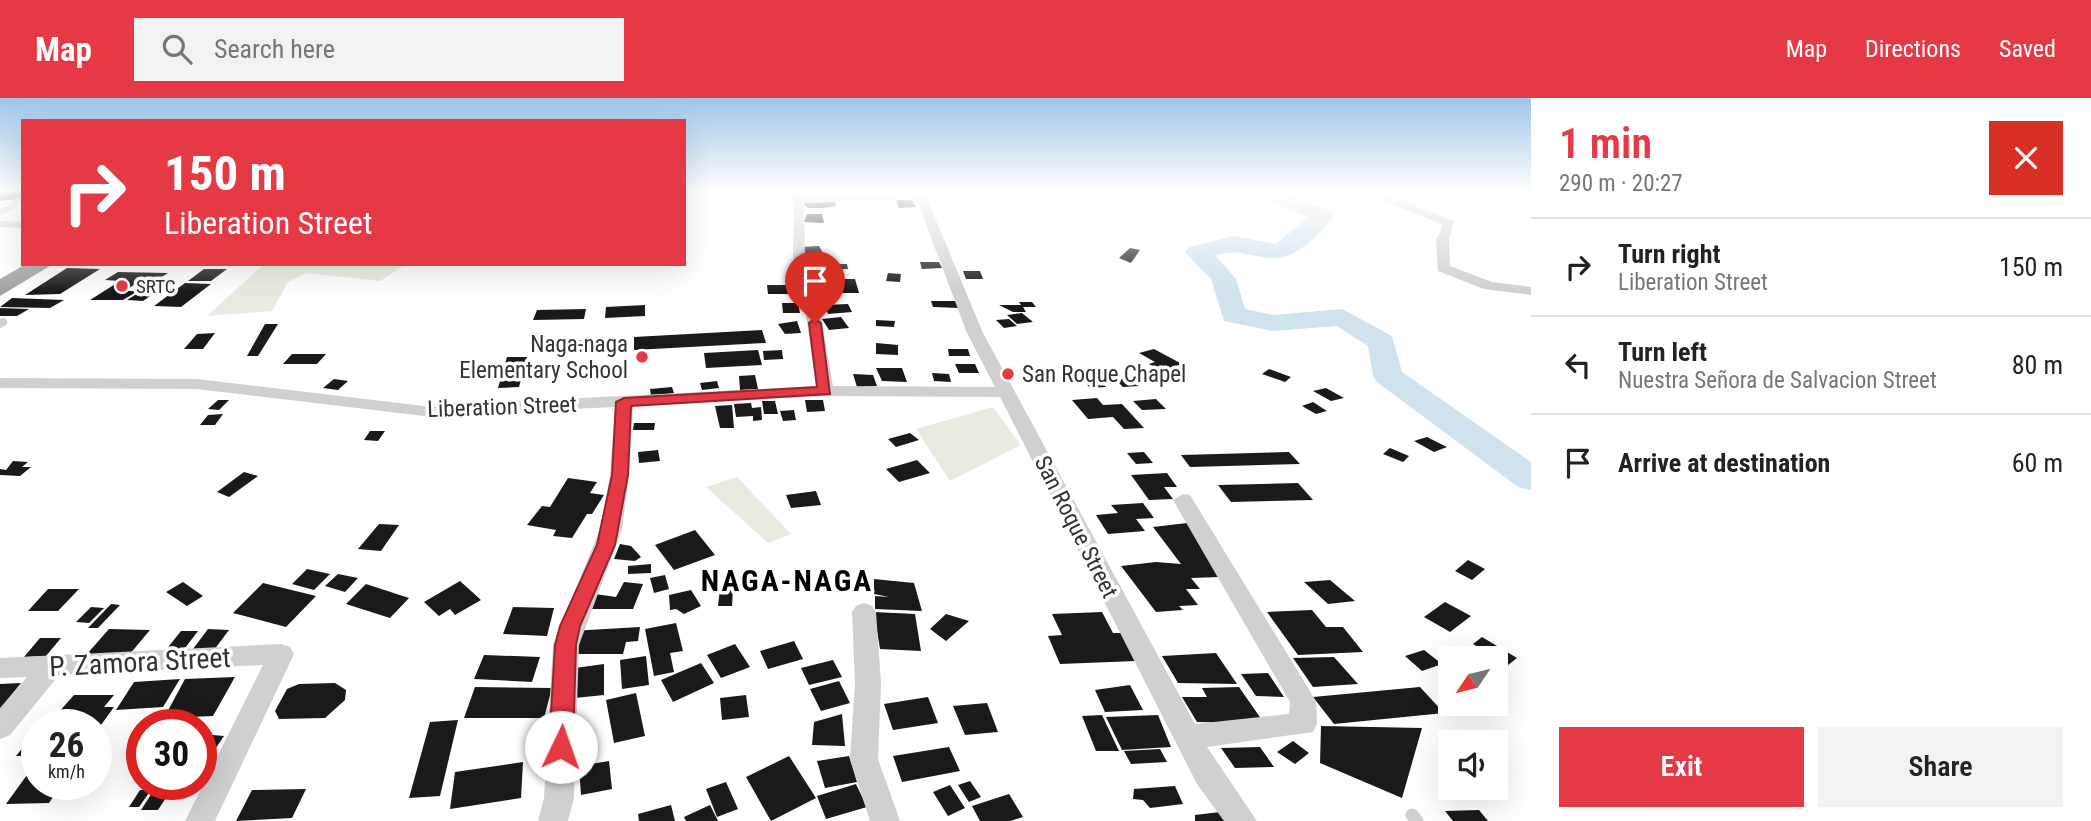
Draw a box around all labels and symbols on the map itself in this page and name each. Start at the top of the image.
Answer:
pin [785,251,845,323]
place label: SRTC [136,275,176,298]
marker: SRTC [114,278,130,294]
place label: Naga-naga Elementary School [459,331,628,384]
marker: Naga-naga Elementary School [634,349,650,365]
place label: San Roque Chapel [1022,361,1186,388]
marker: San Roque Chapel [1000,366,1016,382]
street label: Liberation Street [427,391,577,423]
street label: San Roque Street [1029,452,1123,602]
district label: NAGA-NAGA [701,563,873,598]
street label: P. Zamora Street [48,641,232,683]
north arrow [1438,646,1508,716]
speed limit sign: 30 [126,709,217,800]
position arrow [524,710,598,784]

